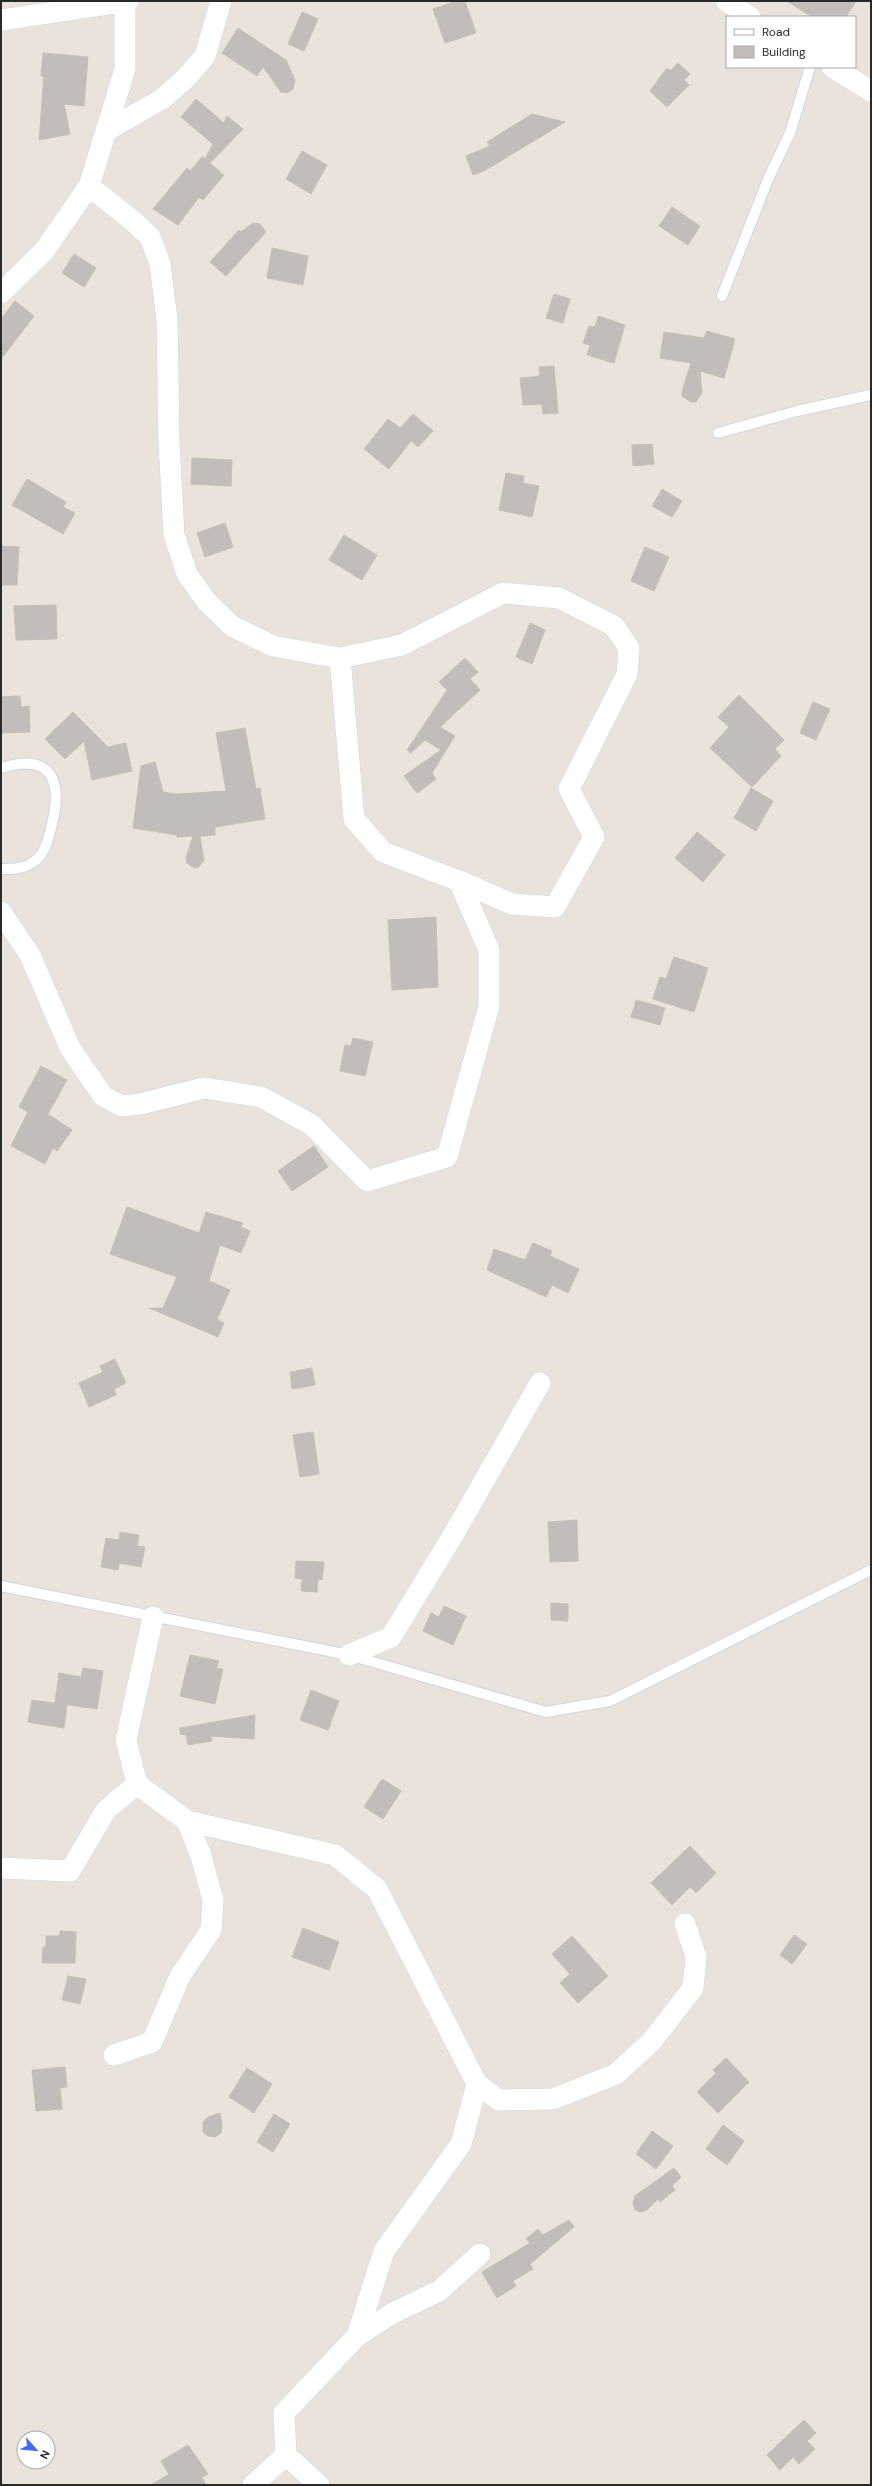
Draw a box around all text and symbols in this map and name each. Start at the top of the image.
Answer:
legend [726,16,856,68]
text: Road [762,24,790,40]
text: Building [762,44,806,60]
north arrow [16,2430,56,2470]
text: N [37,2448,53,2461]

